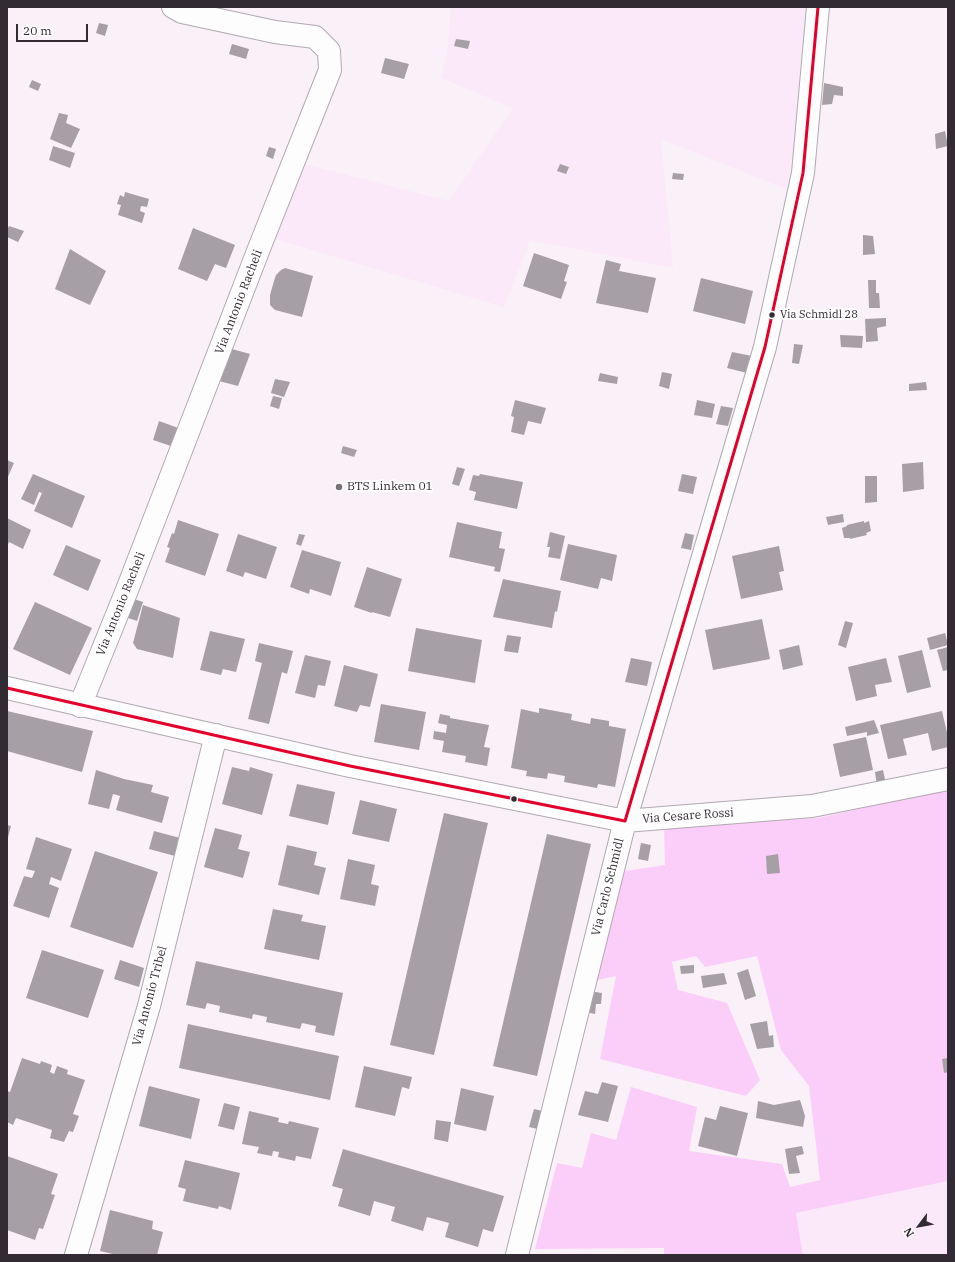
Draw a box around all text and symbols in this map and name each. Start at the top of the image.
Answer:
scale bar [18,16,90,42]
text: 20 m [23,23,52,38]
street label: Via Antonio Racheli [212,248,266,356]
place label: Via Schmidl 28 [780,308,858,322]
marker: Via Schmidl 28 [767,310,777,320]
place label: BTS Linkem 01 [347,480,433,494]
marker: BTS Linkem 01 [334,482,344,492]
street label: Via Antonio Racheli [94,550,148,658]
unlabelled marker [509,794,519,804]
street label: Via Cesare Rossi [642,806,734,826]
street label: Via Carlo Schmidl [589,837,627,937]
street label: Via Antonio Tribel [130,944,170,1048]
north arrow [899,1206,939,1246]
text: N [901,1225,917,1240]

